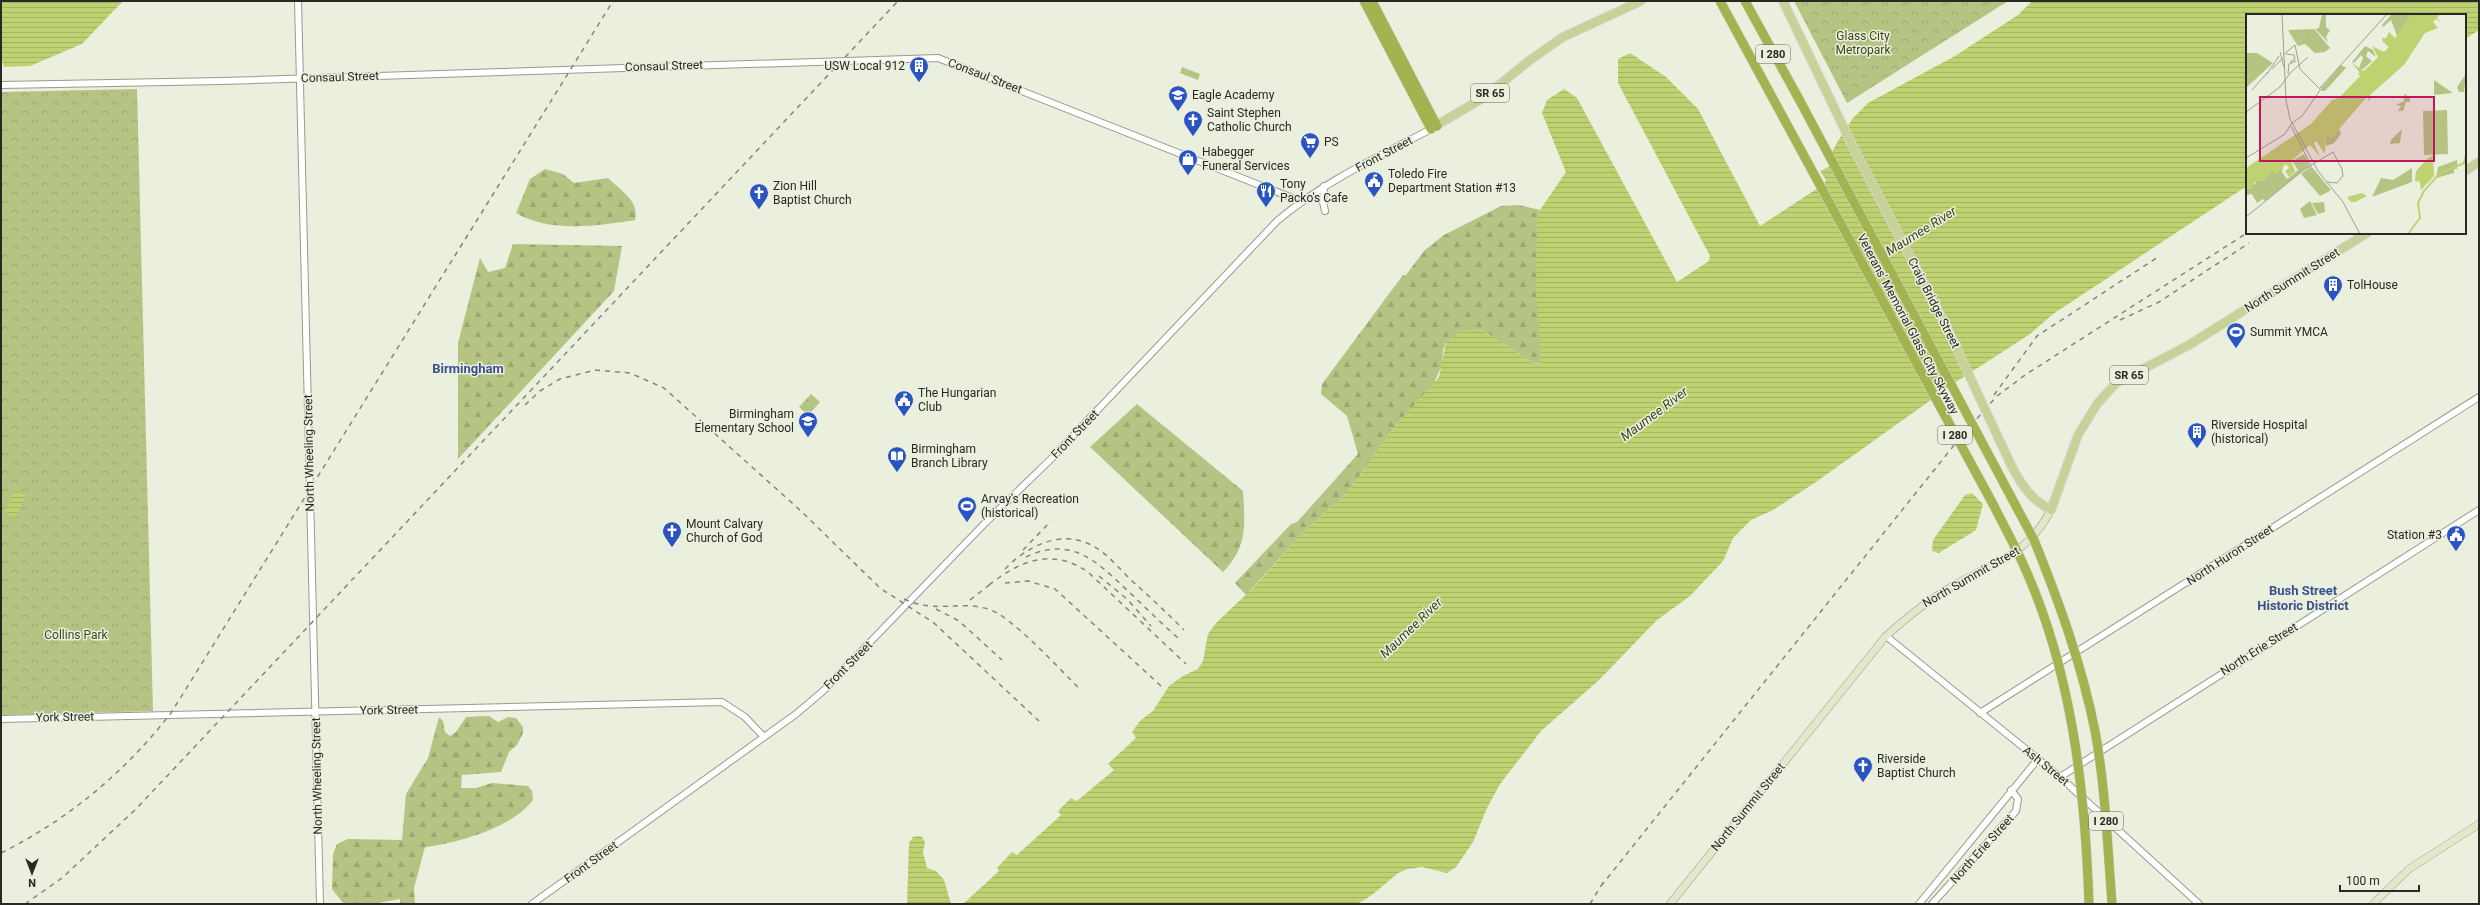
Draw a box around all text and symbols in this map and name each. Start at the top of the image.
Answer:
inset map [2246,14,2466,234]
park label: Glass City Metropark [1836,29,1891,57]
road number: I 280 [1756,45,1790,63]
building icon: USW Local 912 [908,55,930,83]
street label: Consaul Street [946,55,1024,97]
street label: Consaul Street [625,58,703,74]
place label: USW Local 912 [824,59,905,73]
street label: Consaul Street [301,69,379,85]
school or university icon: Eagle Academy [1167,84,1189,112]
road number: SR 65 [1471,84,1509,102]
place label: Eagle Academy [1192,88,1275,102]
place label: Saint Stephen Catholic Church [1207,106,1292,134]
church icon: Saint Stephen Catholic Church [1182,109,1204,137]
supermarket icon: PS [1299,131,1321,159]
street label: Front Street [1353,133,1415,175]
place label: PS [1324,135,1339,149]
place label: Habegger Funeral Services [1202,145,1290,173]
shop icon: Habegger Funeral Services [1177,148,1199,176]
place label: Toledo Fire Department Station #13 [1388,167,1516,195]
public building icon: Toledo Fire Department Station #13 [1363,170,1385,198]
place label: Tony Packo's Cafe [1280,177,1348,205]
place label: Zion Hill Baptist Church [773,179,852,207]
restaurant icon: Tony Packo's Cafe [1255,180,1277,208]
church icon: Zion Hill Baptist Church [748,182,770,210]
water label: Maumee River [1883,203,1960,259]
street label: Veterans' Memorial Glass City Skyway [1854,231,1962,417]
street label: North Summit Street [2242,245,2342,315]
street label: Craig Bridge Street [1905,255,1963,351]
building icon: TolHouse [2322,274,2344,302]
place label: TolHouse [2347,278,2398,292]
sports icon: Summit YMCA [2225,321,2247,349]
place label: Summit YMCA [2250,325,2328,339]
district label: Birmingham [432,361,504,376]
road number: SR 65 [2110,366,2148,384]
water label: Maumee River [1617,383,1691,444]
place label: The Hungarian Club [918,386,996,414]
public building icon: The Hungarian Club [893,389,915,417]
street label: North Wheeling Street [301,394,317,512]
place label: Birmingham Elementary School [694,407,794,435]
street label: Front Street [1048,407,1102,461]
school or university icon: Birmingham Elementary School [797,410,819,438]
place label: Riverside Hospital (historical) [2211,418,2307,446]
building icon: Riverside Hospital (historical) [2186,421,2208,449]
road number: I 280 [1938,426,1972,444]
place label: Birmingham Branch Library [911,442,988,470]
library icon: Birmingham Branch Library [886,445,908,473]
place label: Arvay's Recreation (historical) [981,492,1079,520]
sports icon: Arvay's Recreation (historical) [956,495,978,523]
place label: Mount Calvary Church of God [686,517,763,545]
church icon: Mount Calvary Church of God [661,520,683,548]
street label: North Huron Street [2184,522,2276,588]
public building icon: Station #3 [2445,524,2467,552]
place label: Station #3 [2387,528,2442,542]
street label: North Summit Street [1920,544,2022,610]
district label: Bush Street Historic District [2257,583,2349,613]
water label: Maumee River [1377,594,1446,661]
street label: North Erie Street [2218,620,2300,678]
park label: Collins Park [44,628,109,642]
street label: Front Street [821,638,875,692]
street label: York Street [360,702,418,718]
street label: York Street [36,709,94,725]
street label: North Wheeling Street [309,717,325,835]
street label: Ash Street [2020,743,2072,789]
place label: Riverside Baptist Church [1877,752,1956,780]
church icon: Riverside Baptist Church [1852,755,1874,783]
street label: North Summit Street [1708,760,1788,854]
street label: North Erie Street [1947,812,2017,886]
road number: I 280 [2089,812,2123,830]
street label: Front Street [562,838,620,886]
north arrow [12,853,52,893]
scale bar [2340,867,2419,893]
text: 100 m [2346,874,2380,888]
text: N [28,876,36,889]

